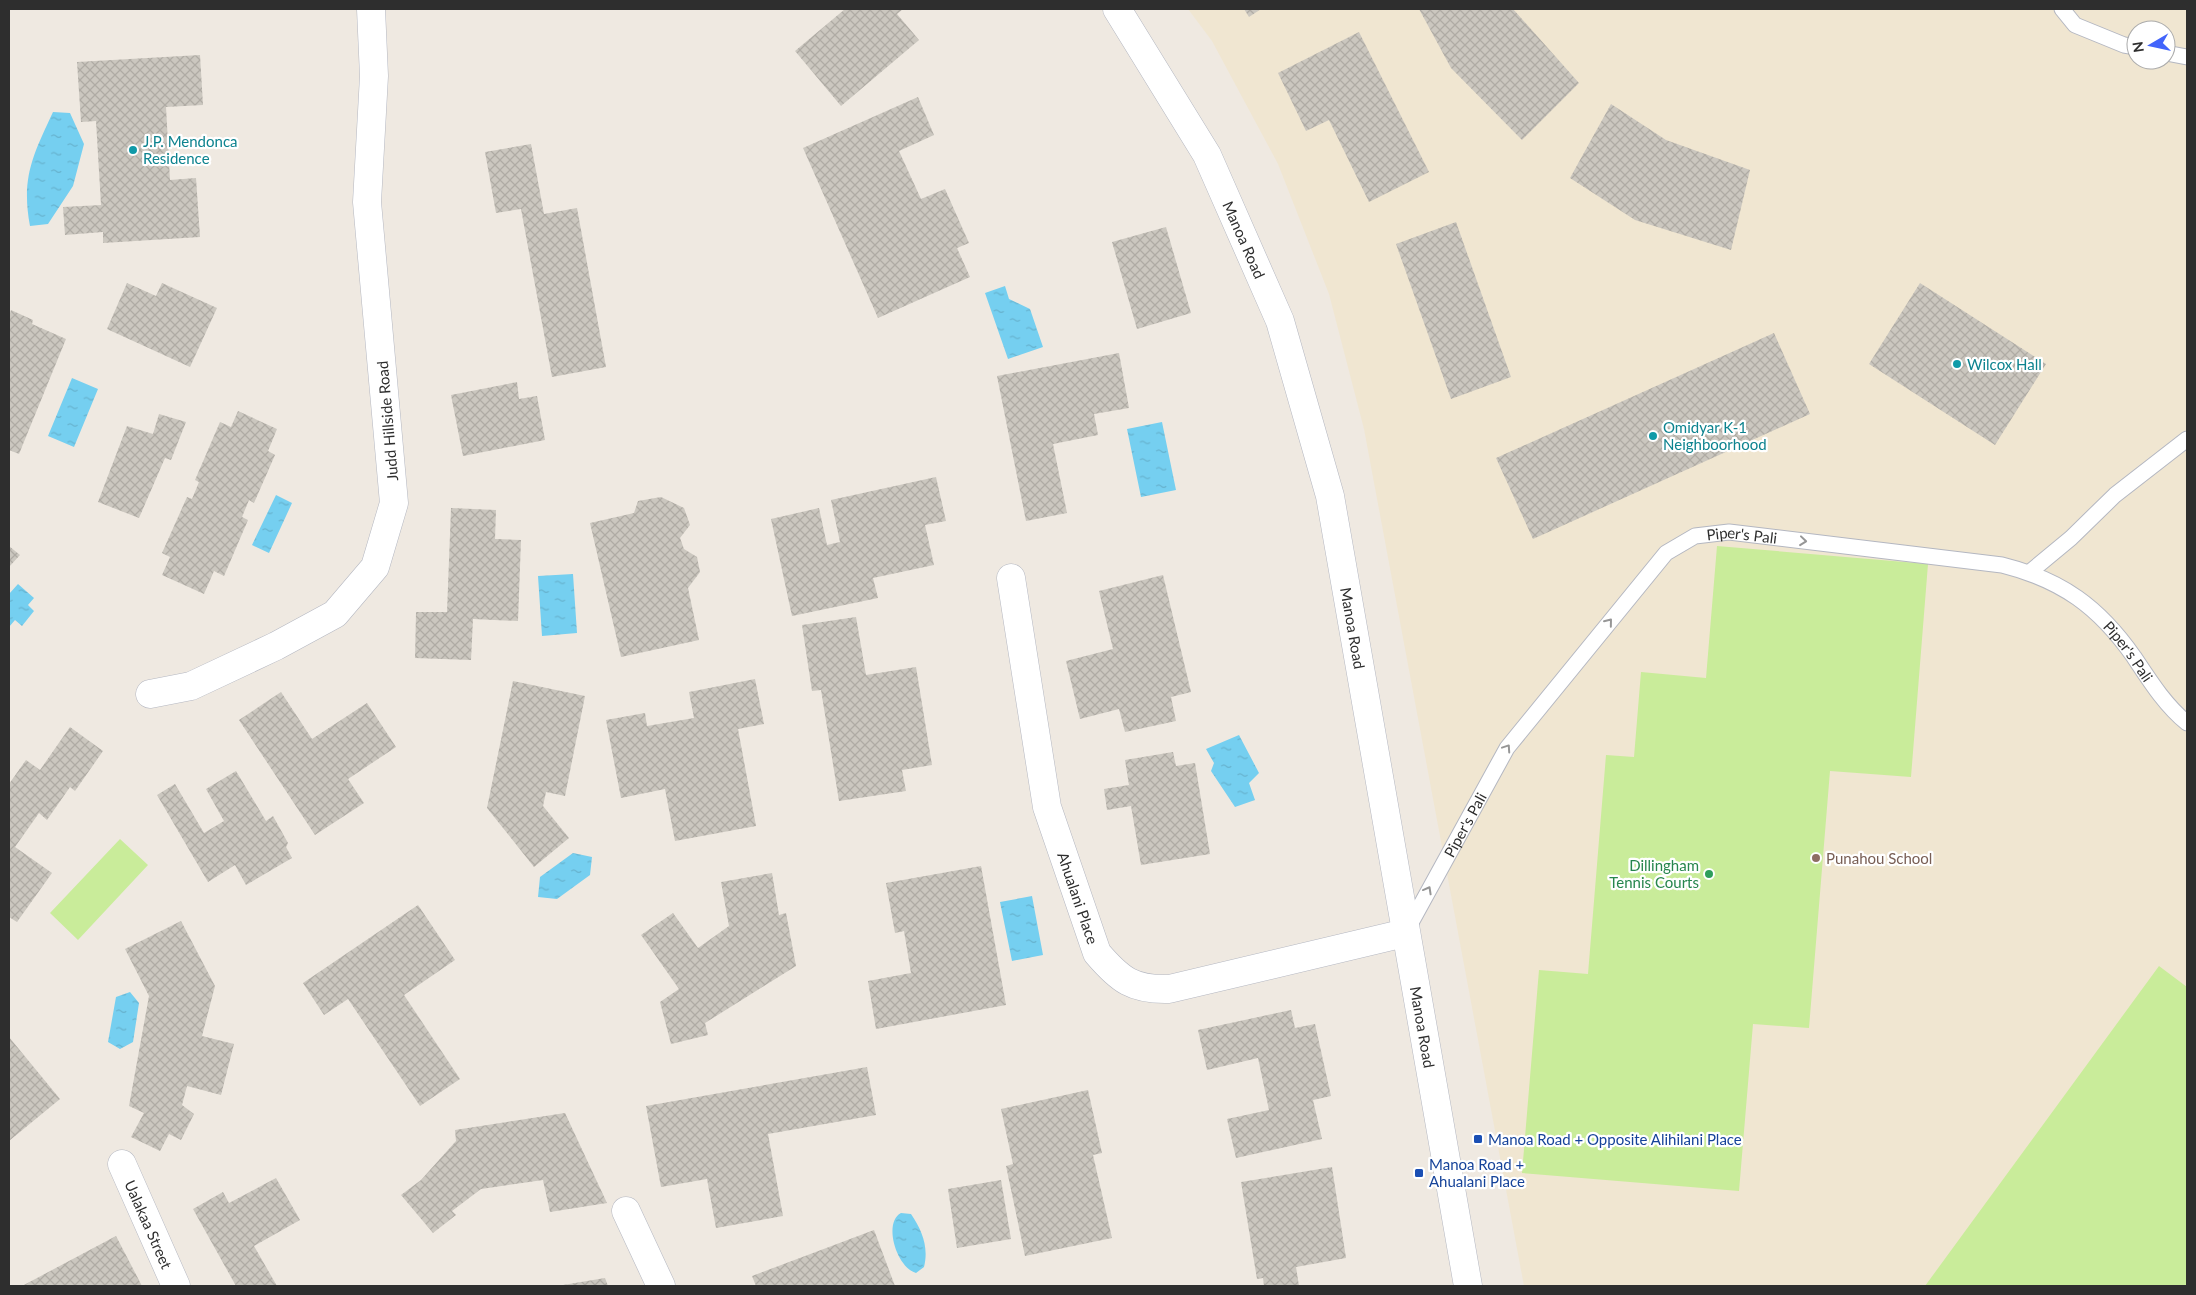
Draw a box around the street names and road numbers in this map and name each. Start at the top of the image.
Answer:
street label: Manoa Road [1219,198,1269,281]
street label: Judd Hillside Road [373,360,401,482]
street label: Piper's Pali [1705,523,1778,547]
street label: Manoa Road [1337,586,1369,670]
street label: Piper's Pali [2100,617,2157,685]
street label: Piper's Pali [1440,789,1490,860]
street label: Ahualani Place [1054,850,1102,946]
street label: Manoa Road [1407,985,1439,1069]
street label: Ualakaa Street [121,1177,176,1272]

